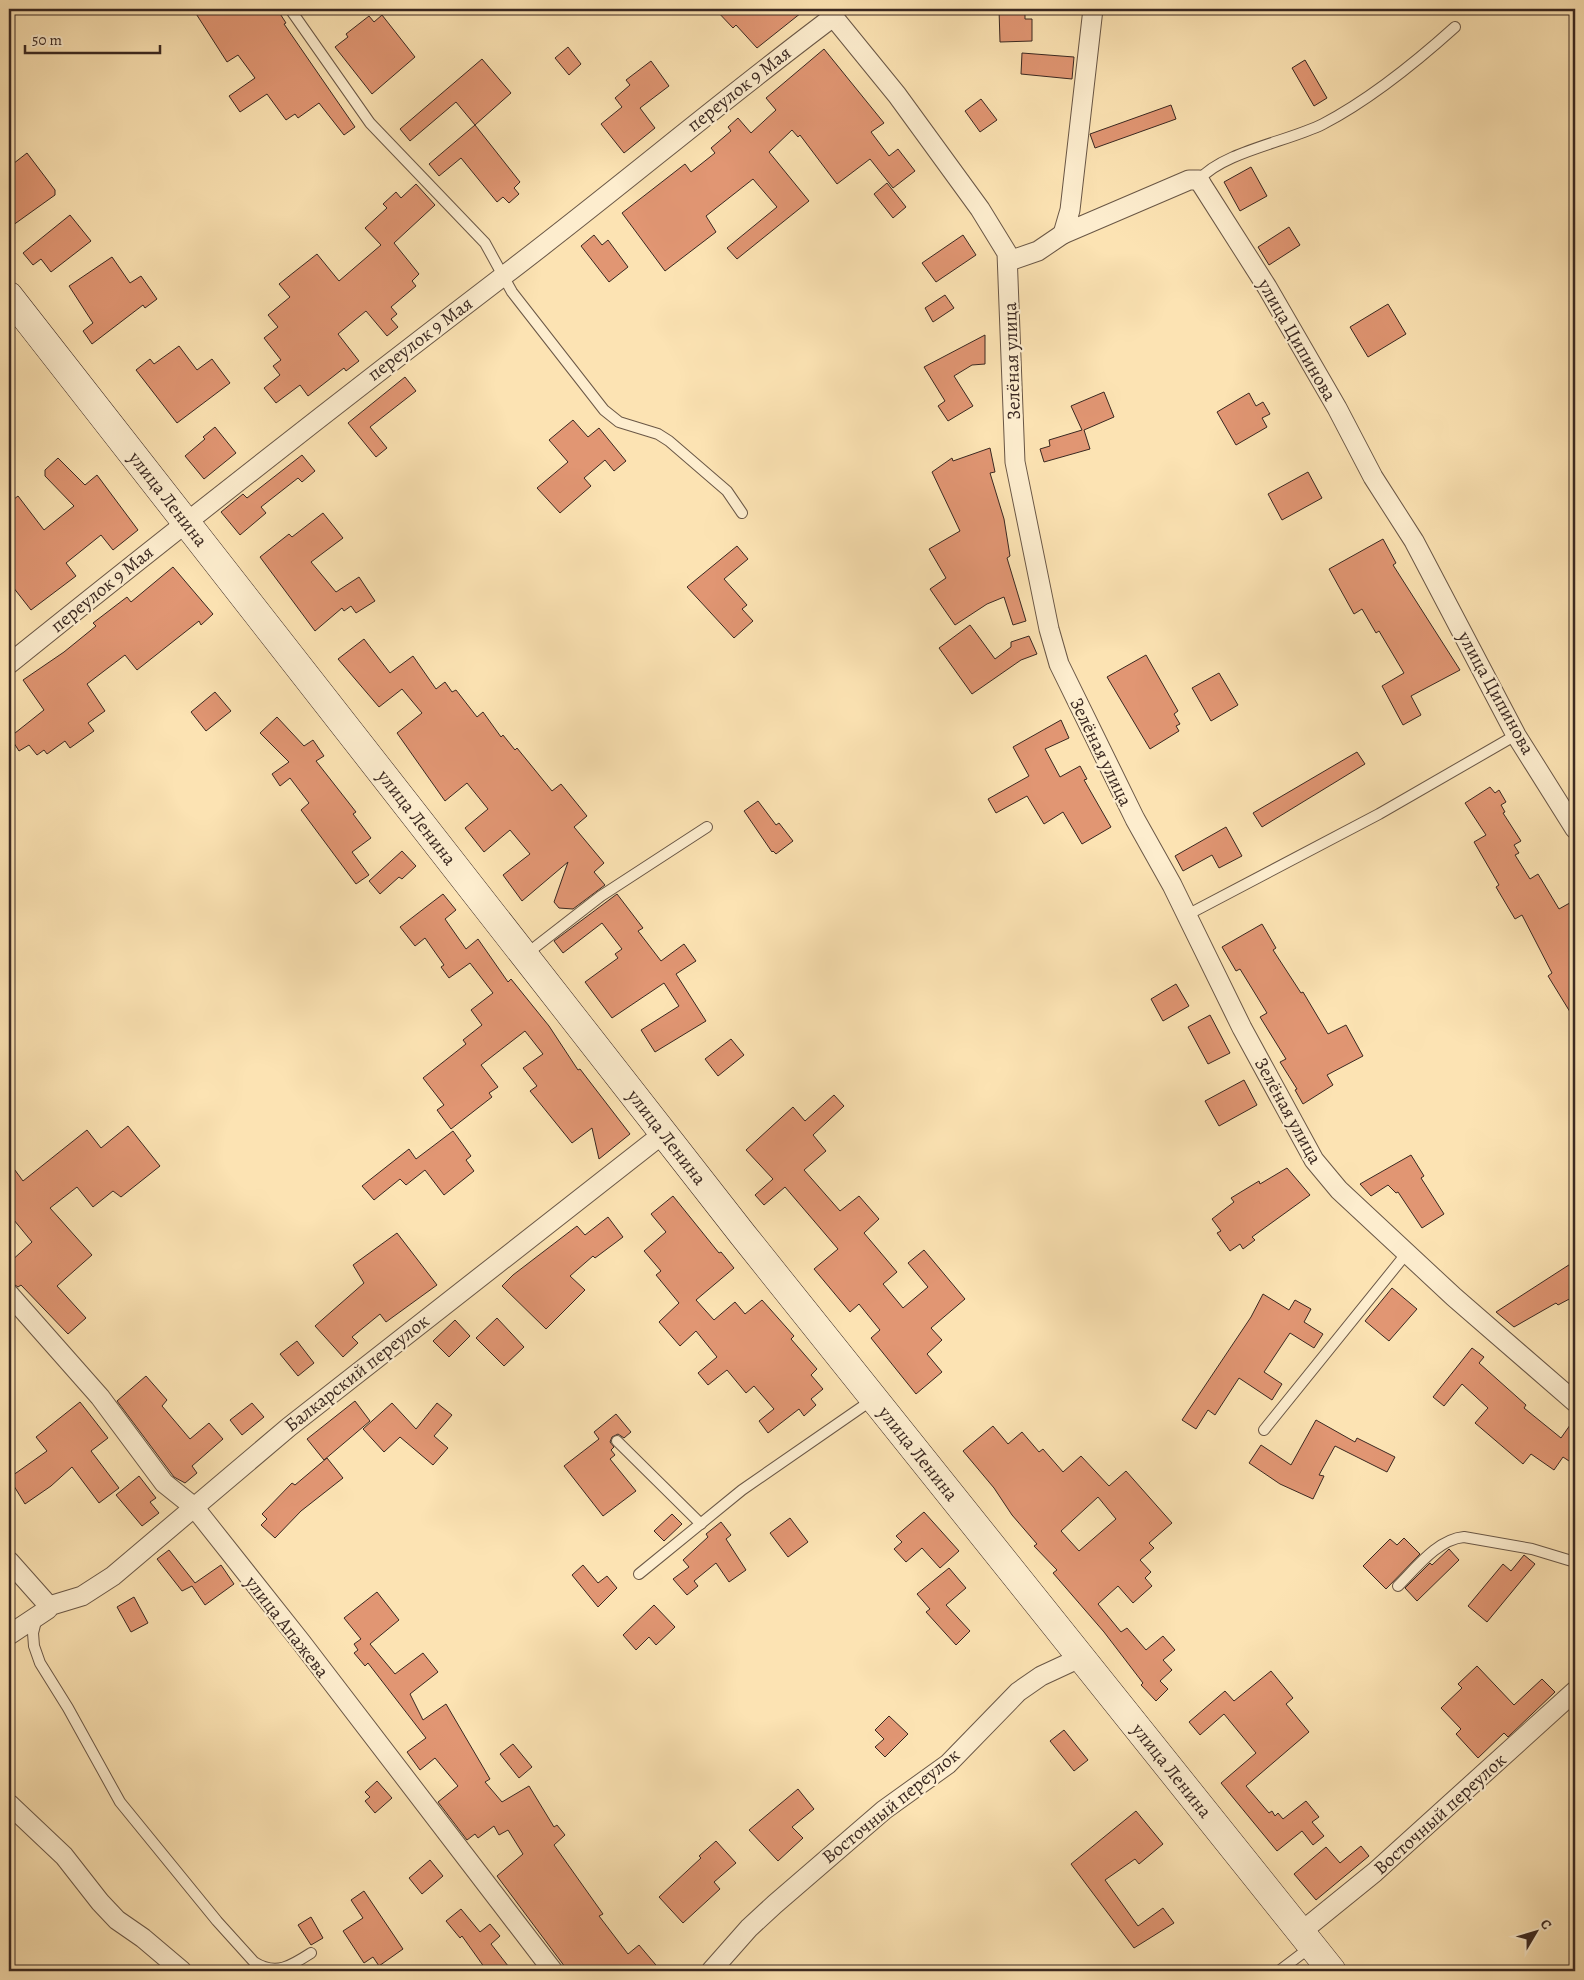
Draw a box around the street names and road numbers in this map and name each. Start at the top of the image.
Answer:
street label: переулок 9 Мая [681,40,797,138]
street label: улица Ципинова [1251,273,1343,406]
street label: переулок 9 Мая [362,291,478,387]
street label: Зелёная улица [997,301,1027,420]
street label: улица Ленина [122,445,214,553]
street label: переулок 9 Мая [45,539,159,639]
street label: улица Ципинова [1451,626,1541,760]
street label: Зелёная улица [1063,693,1139,811]
street label: улица Ленина [370,763,462,871]
street label: Зелёная улица [1248,1053,1328,1169]
street label: улица Ленина [620,1083,713,1191]
street label: Балкарский переулок [279,1308,435,1438]
street label: улица Ленина [871,1400,964,1507]
street label: улица Апажева [238,1570,335,1684]
street label: улица Ленина [1125,1717,1218,1824]
street label: Восточный переулок [817,1742,966,1870]
street label: Восточный переулок [1368,1747,1512,1881]

